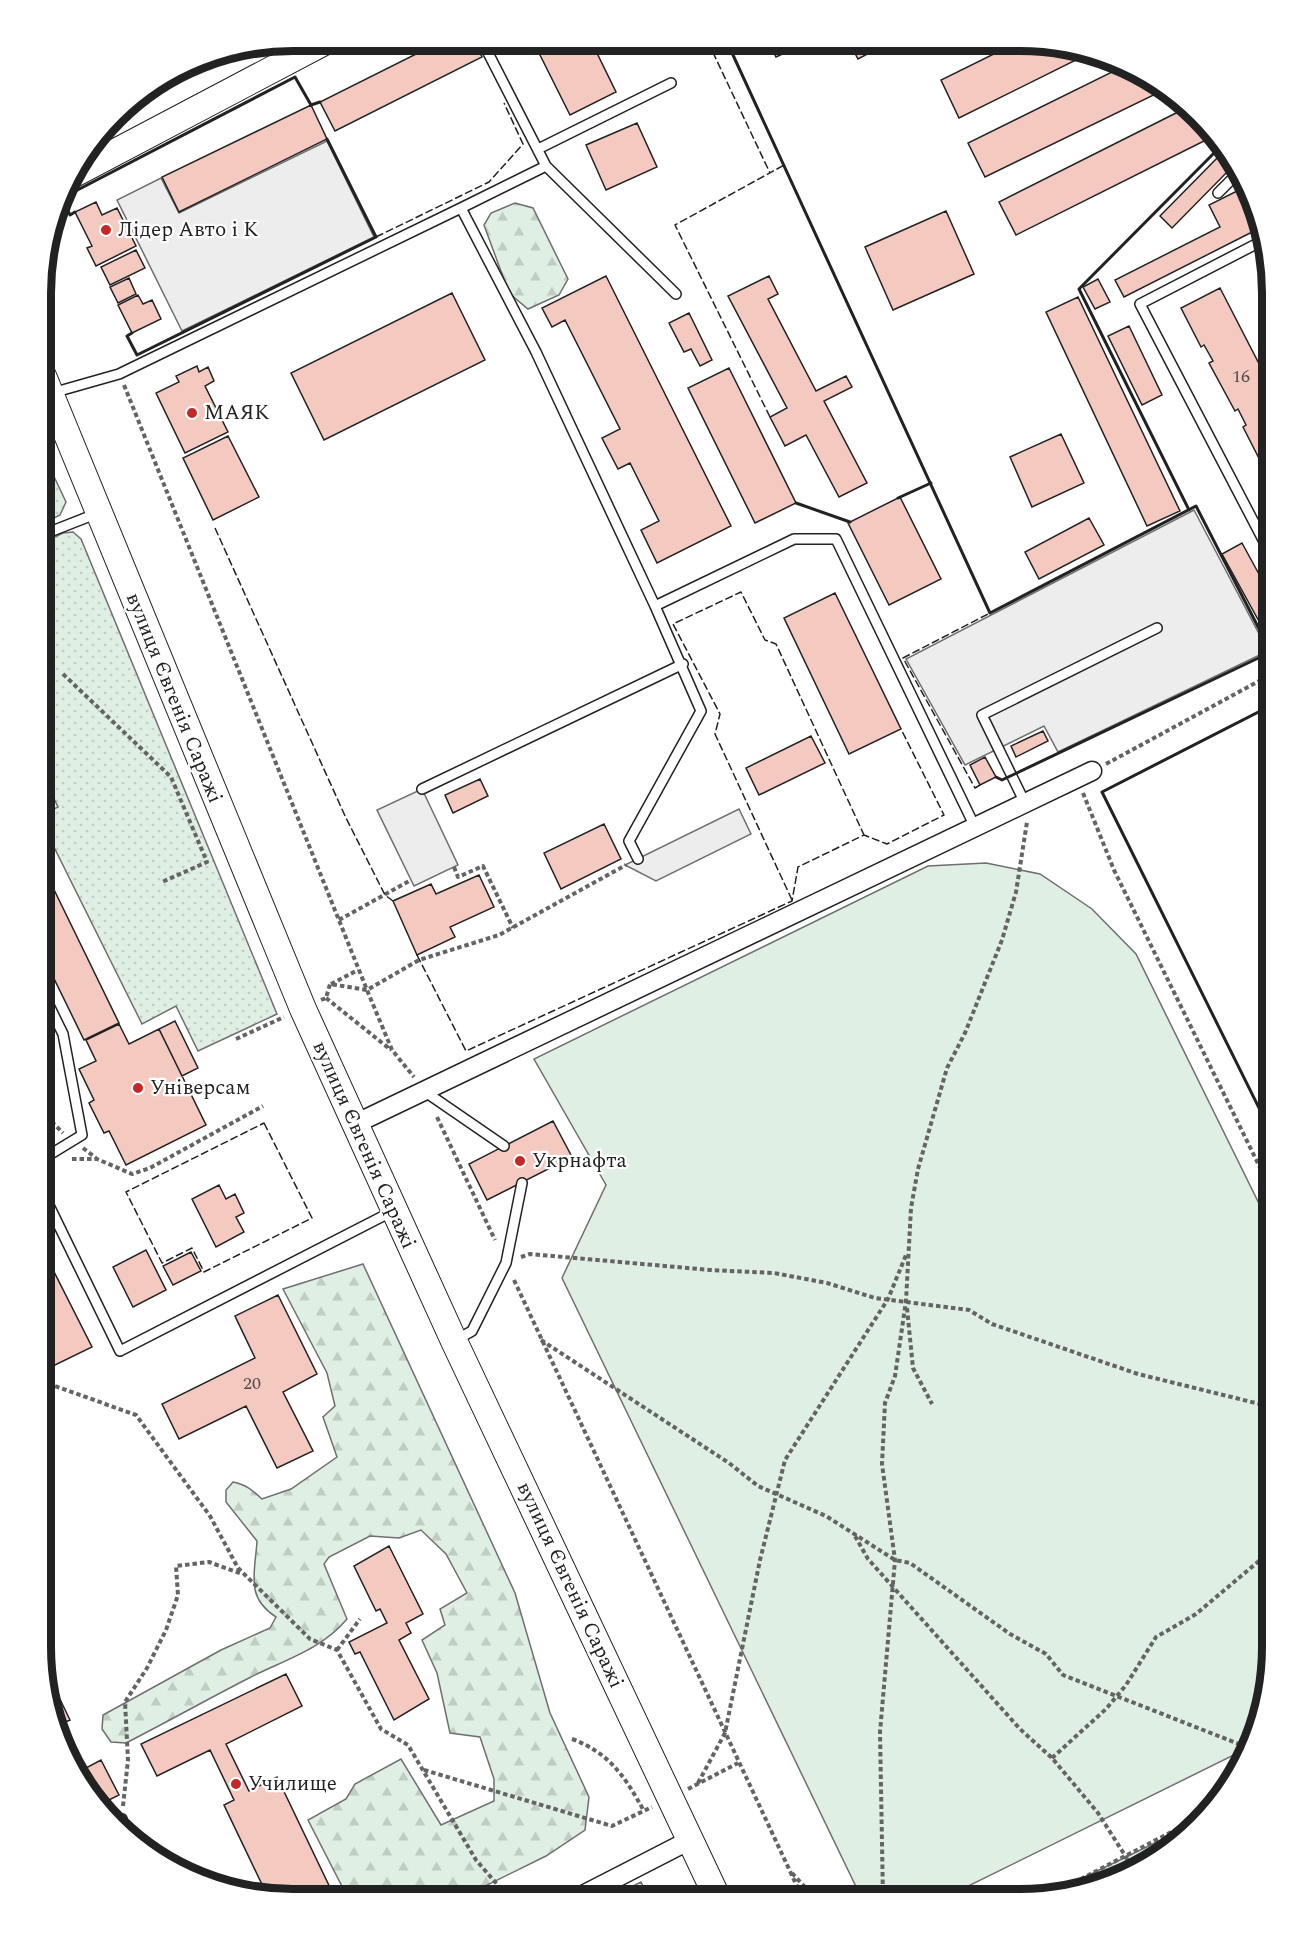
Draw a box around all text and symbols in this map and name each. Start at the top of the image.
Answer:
place label: Лідер Авто і К [118,214,258,246]
marker: Лідер Авто і К [99,223,113,237]
house number: 16 [1232,363,1250,390]
place label: МАЯК [204,397,269,429]
marker: МАЯК [185,406,199,420]
street label: вулиця Євгенія Саражі [117,588,231,808]
street label: вулиця Євгенія Саражі [304,1036,424,1254]
place label: Універсам [150,1072,250,1104]
marker: Універсам [131,1081,145,1095]
place label: Укрнафта [532,1145,627,1177]
marker: Укрнафта [513,1154,527,1168]
house number: 20 [243,1370,261,1397]
street label: вулиця Євгенія Саражі [508,1476,632,1694]
place label: Училище [248,1768,337,1800]
marker: Училище [229,1777,243,1791]

